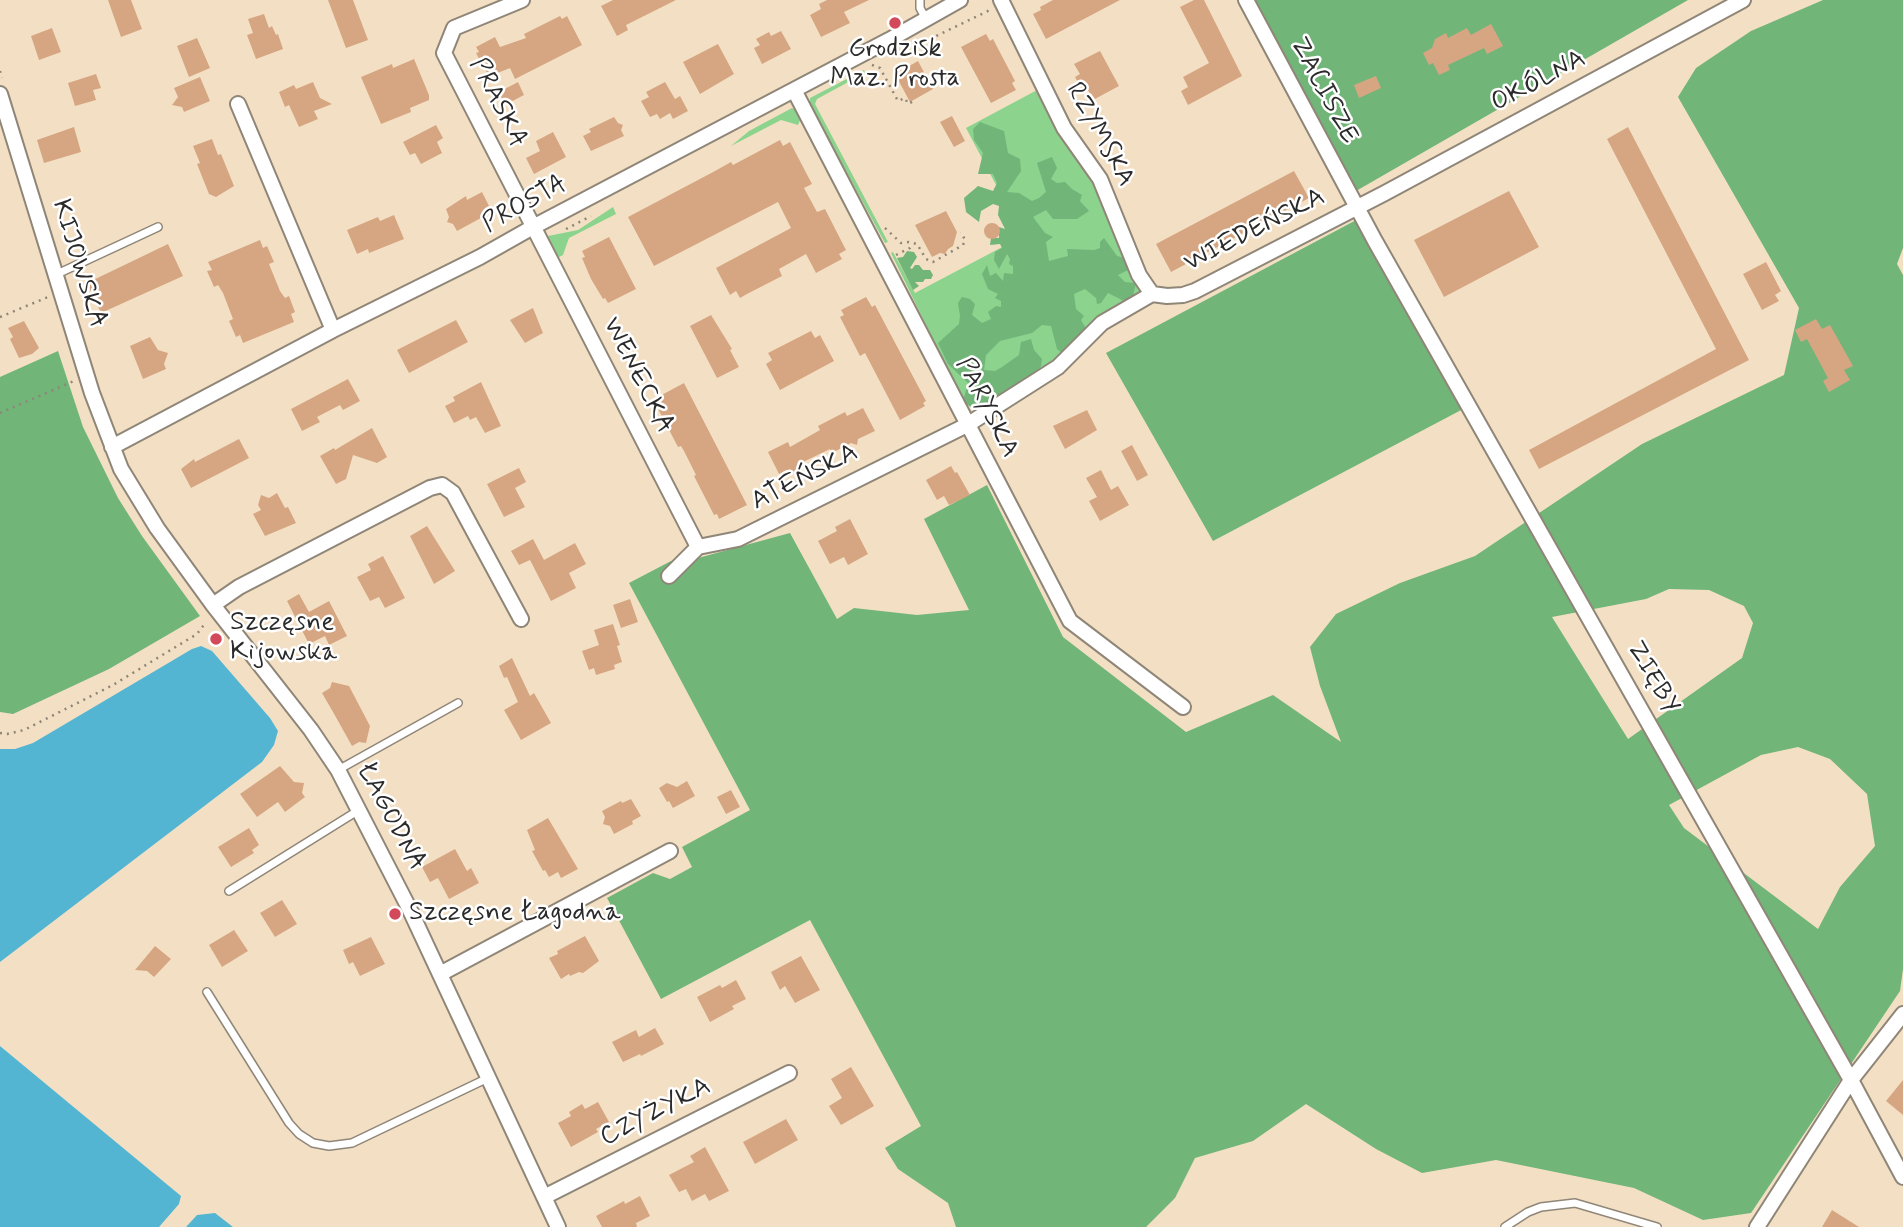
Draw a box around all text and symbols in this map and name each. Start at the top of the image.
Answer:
marker: Grodzisk Maz. Prosta [887,15,903,31]
street label: ZACISZE [1282,32,1364,150]
place label: Grodzisk Maz. Prosta [830,34,960,96]
street label: OKÓLNA [1486,44,1592,120]
street label: PRASKA [461,53,533,153]
street label: RZYMSKA [1058,78,1140,192]
street label: PROSTA [478,169,572,241]
street label: WIEDEŃSKA [1179,182,1331,280]
street label: KIJOWSKA [44,196,112,332]
street label: WENECKA [594,313,680,439]
street label: PARYSKA [948,353,1024,463]
street label: ATEŃSKA [746,438,864,518]
place label: Szczęsne Kijowska [230,608,337,670]
marker: Szczęsne Kijowska [208,631,224,647]
street label: ZIĘBY [1619,636,1685,720]
street label: ŁAGODNA [349,758,431,876]
place label: Szczęsne Łagodna [409,898,621,930]
marker: Szczęsne Łagodna [387,906,403,922]
street label: CZYŻYKA [595,1072,717,1154]

